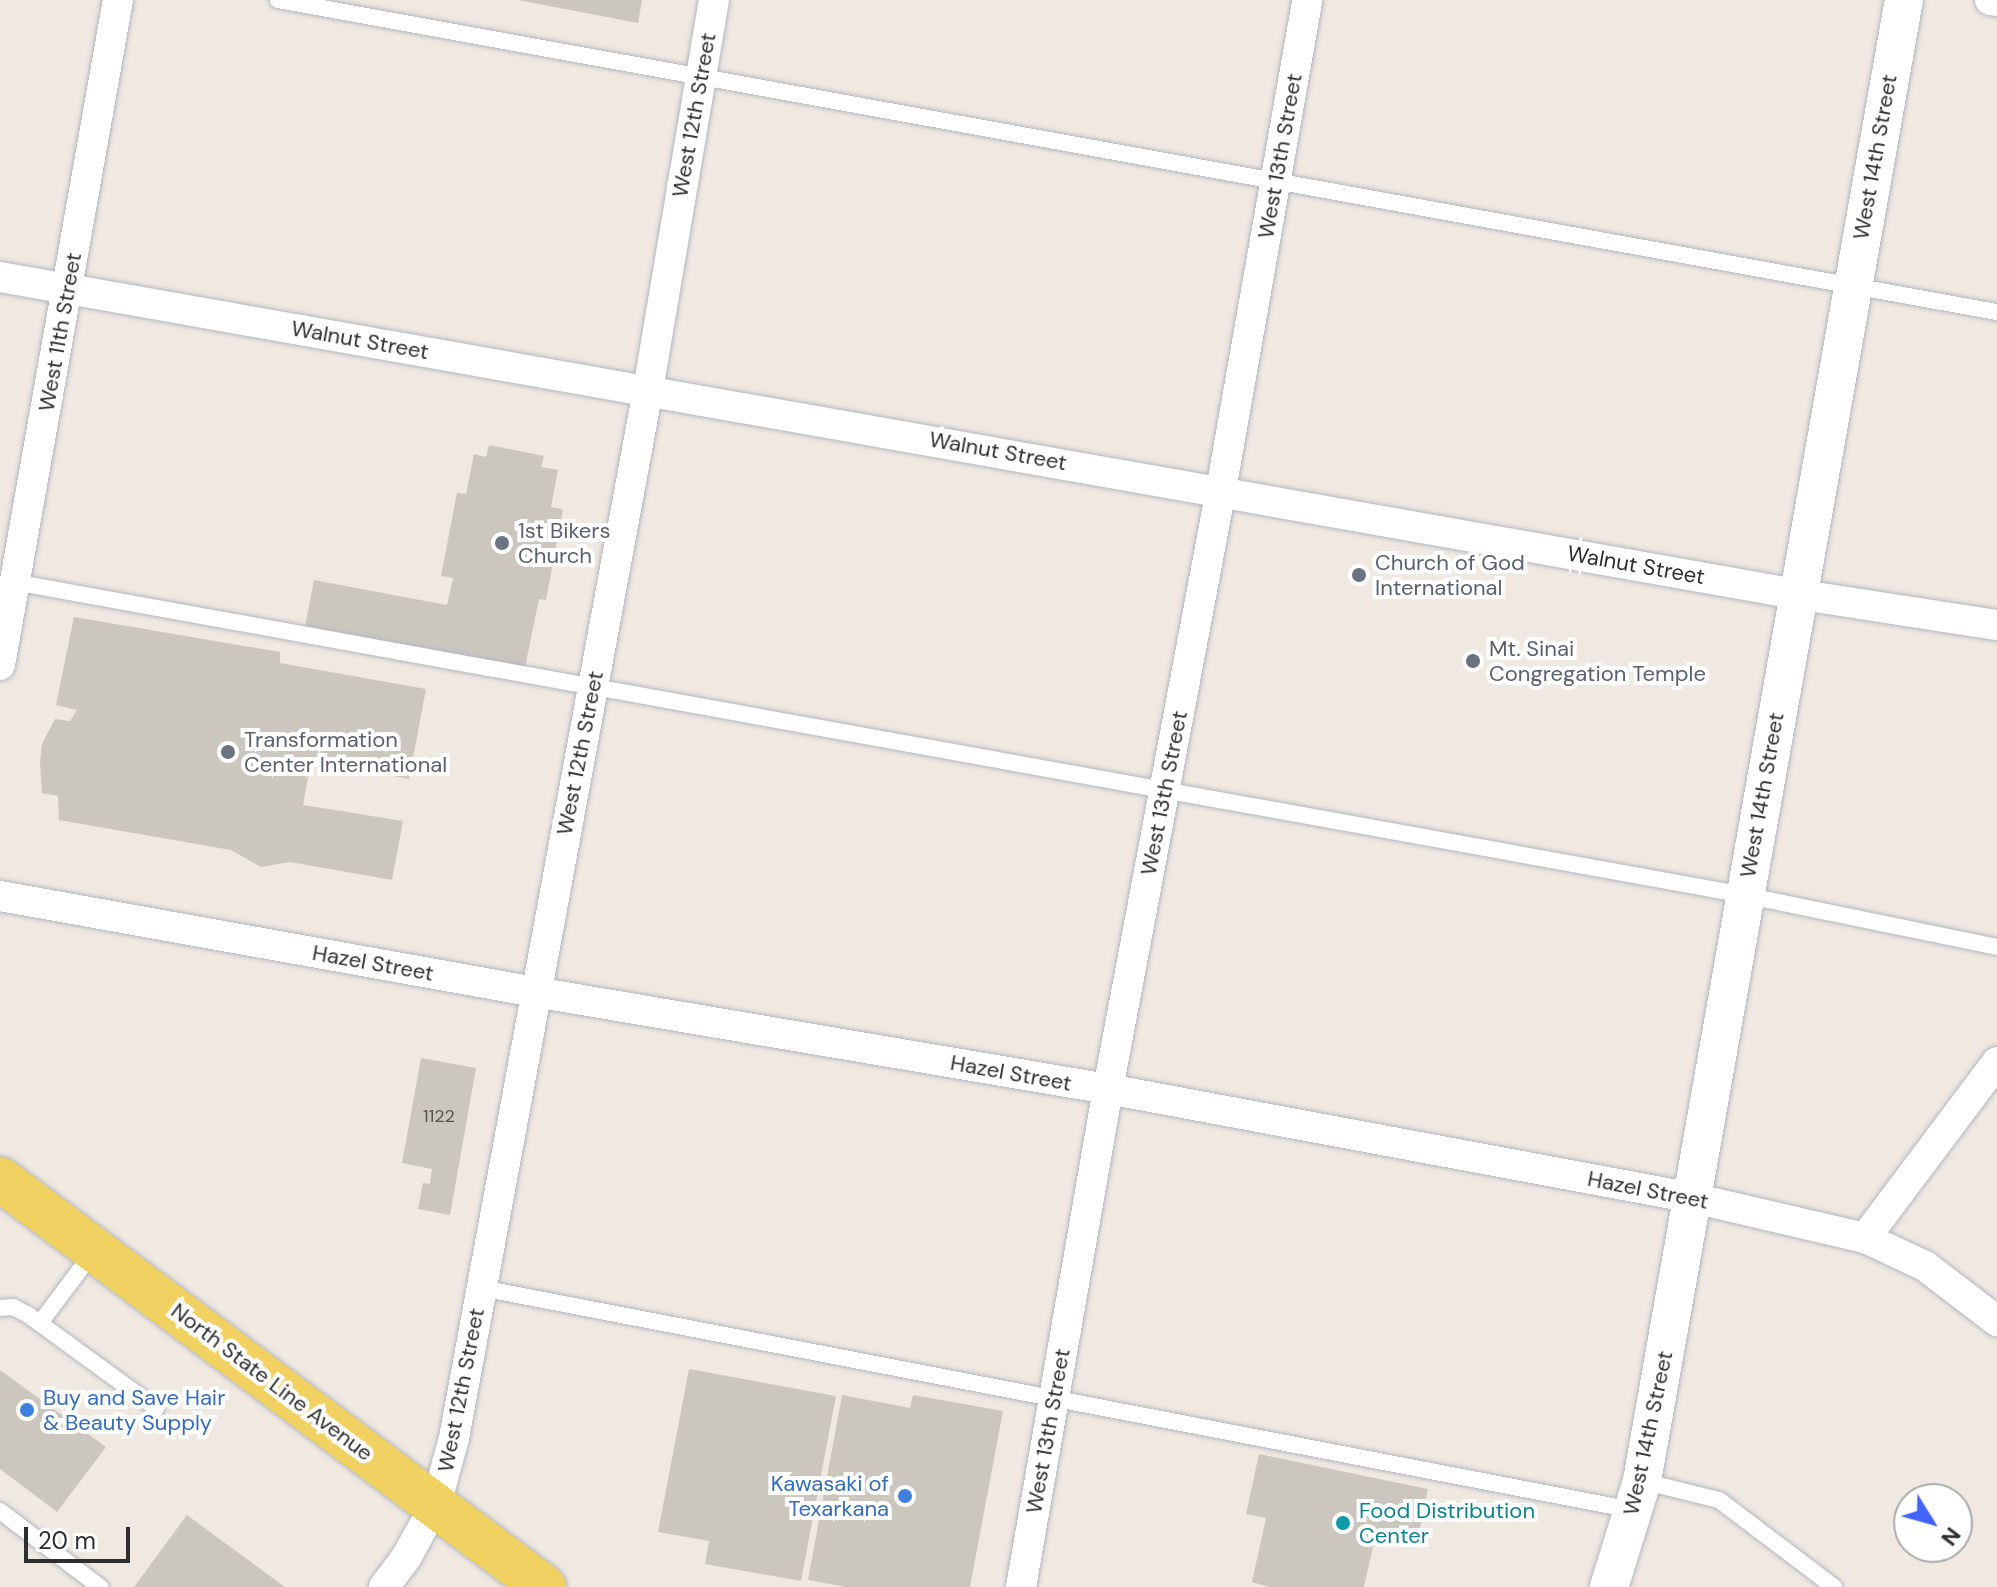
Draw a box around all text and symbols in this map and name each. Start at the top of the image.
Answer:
street label: West 12th Street [667,31,721,199]
street label: West 13th Street [1252,71,1308,241]
street label: West 14th Street [1847,72,1903,242]
street label: West 11th Street [33,250,87,414]
street label: Walnut Street [289,315,431,365]
street label: Walnut Street [927,426,1069,476]
place label: 1st Bikers Church [518,517,610,568]
marker: 1st Bikers Church [493,534,511,552]
street label: Walnut Street [1565,540,1707,590]
place label: Church of God International [1375,549,1525,600]
marker: Church of God International [1350,566,1368,584]
place label: Mt. Sinai Congregation Temple [1489,635,1706,686]
marker: Mt. Sinai Congregation Temple [1464,652,1482,670]
street label: West 12th Street [551,669,609,837]
street label: West 13th Street [1135,708,1193,878]
street label: West 14th Street [1734,710,1790,880]
place label: Transformation Center International [244,726,447,778]
marker: Transformation Center International [219,743,237,761]
street label: Hazel Street [310,939,436,987]
street label: Hazel Street [948,1049,1074,1097]
house number: 1122 [423,1105,455,1127]
street label: Hazel Street [1585,1165,1711,1215]
street label: North State Line Avenue [166,1297,378,1467]
street label: West 12th Street [432,1306,490,1474]
street label: West 13th Street [1020,1346,1076,1516]
street label: West 14th Street [1618,1348,1678,1518]
place label: Buy and Save Hair & Beauty Supply [43,1384,225,1436]
marker: Buy and Save Hair & Beauty Supply [18,1401,36,1419]
place label: Kawasaki of Texarkana [771,1470,889,1522]
north arrow [1893,1483,1973,1563]
marker: Kawasaki of Texarkana [896,1487,914,1505]
place label: Food Distribution Center [1359,1497,1535,1548]
scale bar [28,1511,134,1561]
marker: Food Distribution Center [1334,1514,1352,1532]
text: N [1935,1521,1967,1552]
text: 20 m [38,1525,96,1556]

